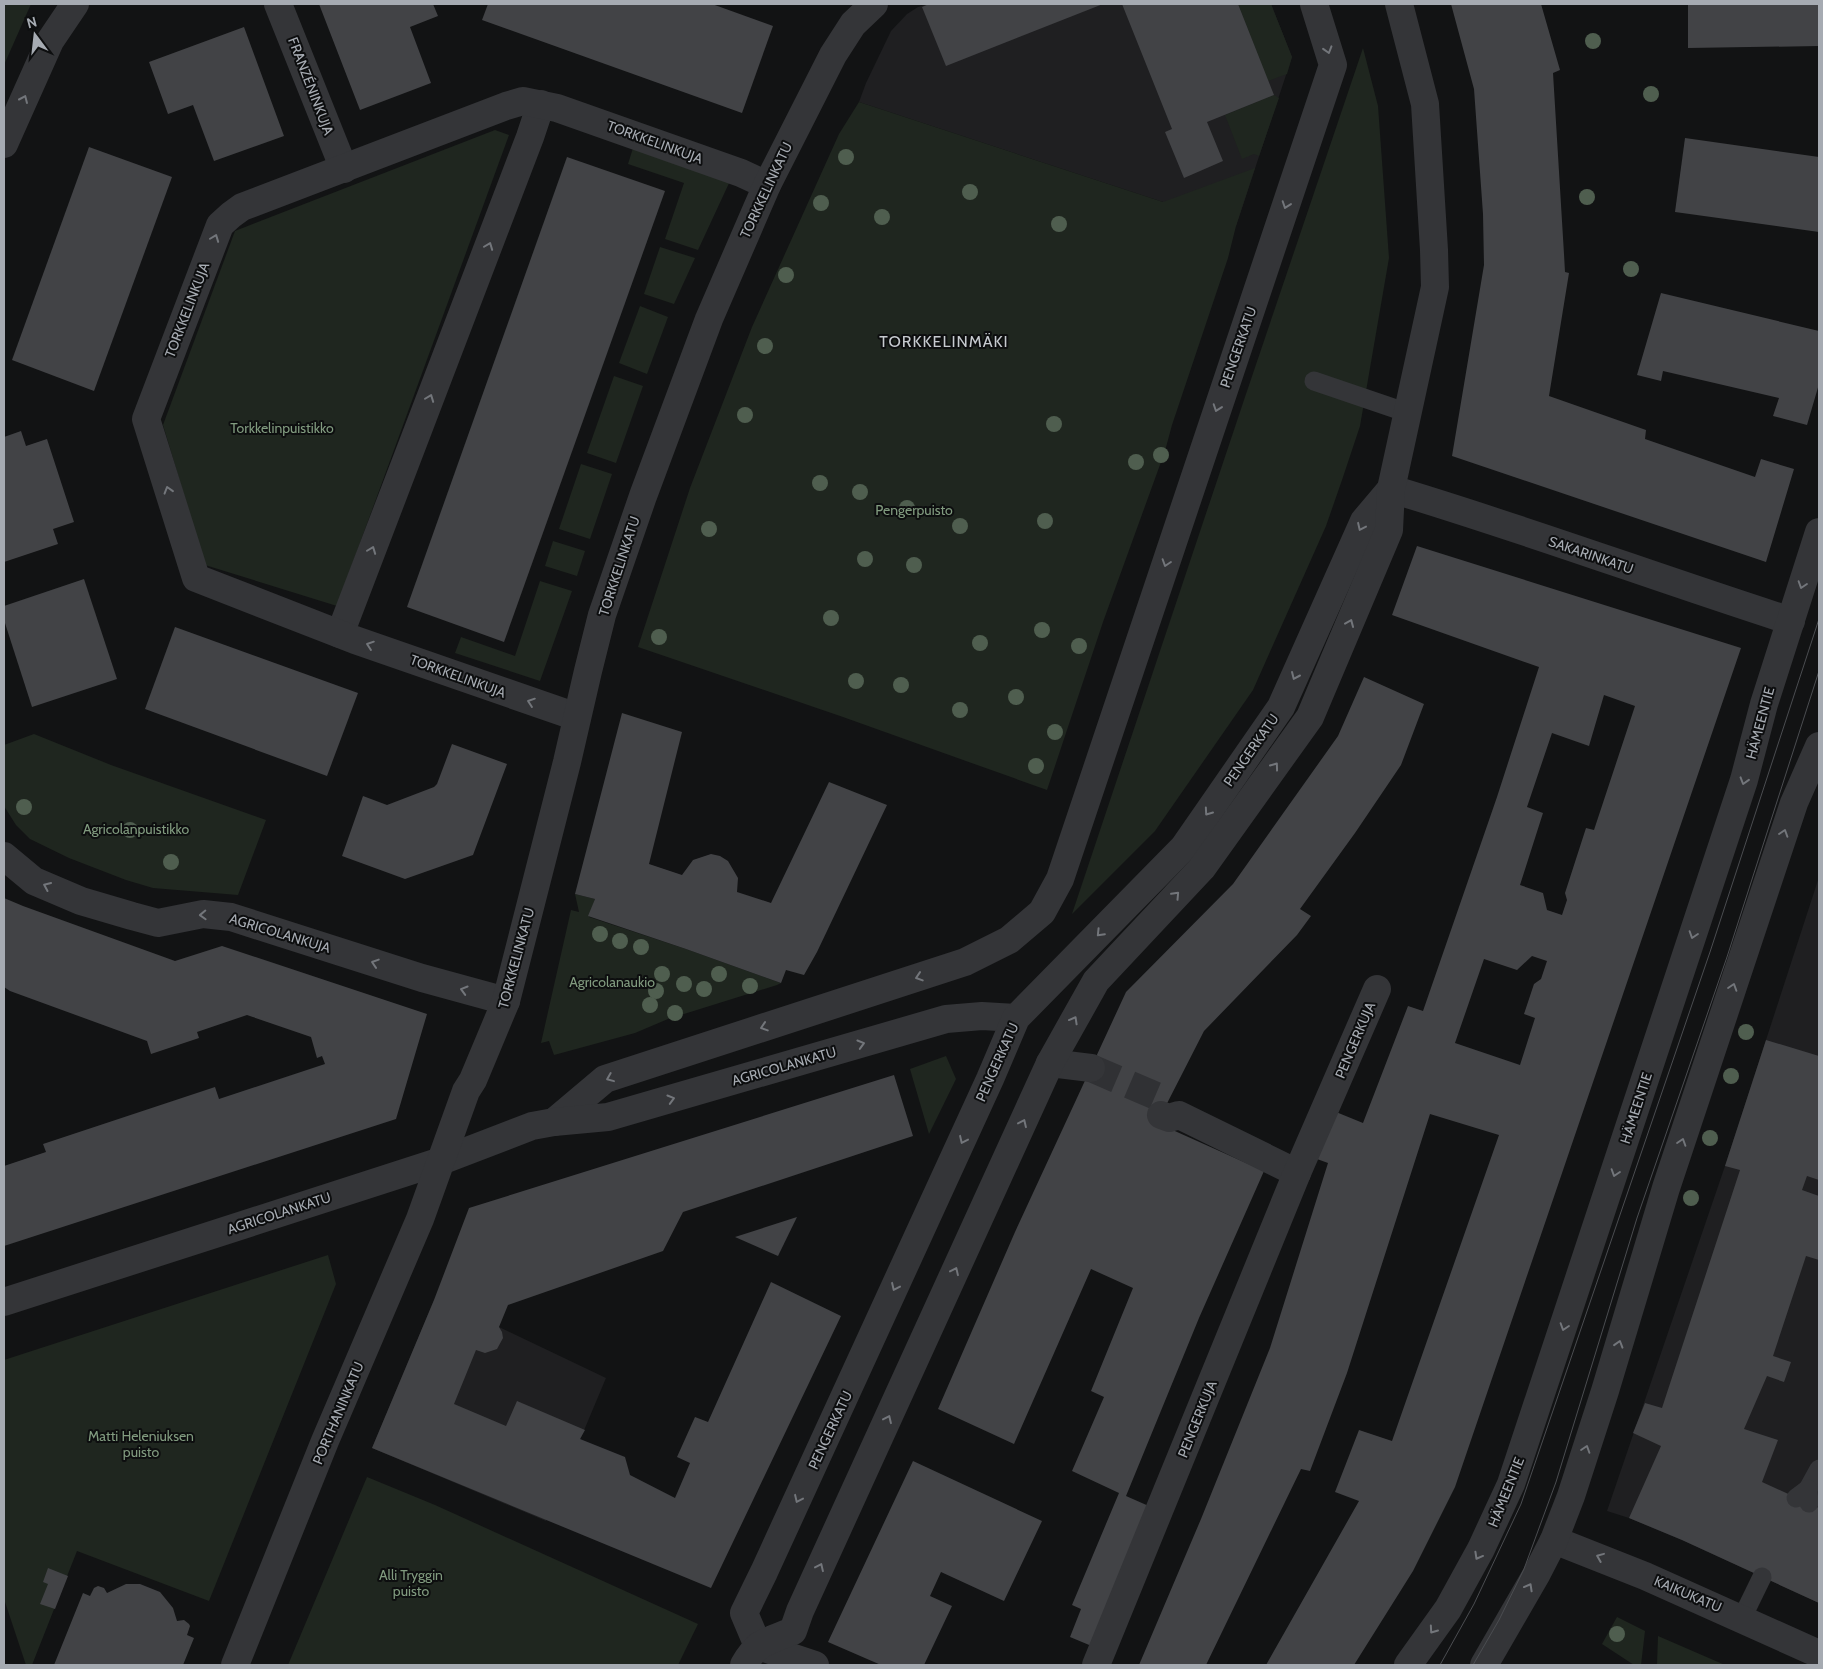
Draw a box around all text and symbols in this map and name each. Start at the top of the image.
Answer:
north arrow [10,10,60,60]
text: N [25,12,39,32]
street label: FRANZÉNINKUJA [284,35,338,138]
one-way arrow [1323,46,1333,54]
one-way arrow [17,95,28,104]
street label: TORKKELINKUJA [605,116,706,168]
street label: TORKKELINKATU [736,139,796,241]
one-way arrow [1281,200,1291,208]
one-way arrow [209,235,219,243]
one-way arrow [482,242,493,251]
street label: TORKKELINKUJA [161,259,214,360]
street label: PENGERKATU [1216,304,1260,390]
district label: TORKKELINMÄKI [879,332,1009,351]
one-way arrow [424,394,434,403]
one-way arrow [1213,404,1223,412]
park label: Torkkelinpuistikko [230,419,334,437]
one-way arrow [164,486,174,495]
park label: Pengerpuisto [875,501,953,519]
street label: TORKKELINKATU [594,514,644,618]
one-way arrow [1357,522,1367,531]
street label: SAKARINKATU [1546,532,1636,578]
one-way arrow [366,546,376,554]
one-way arrow [1161,558,1171,566]
one-way arrow [1798,581,1808,589]
one-way arrow [1344,619,1355,628]
one-way arrow [366,641,375,651]
street label: TORKKELINKUJA [408,650,509,702]
one-way arrow [1290,671,1301,680]
street label: HÄMEENTIE [1742,685,1778,761]
one-way arrow [527,698,536,708]
street label: PENGERKATU [1219,710,1283,790]
one-way arrow [1269,762,1278,772]
one-way arrow [1739,776,1749,785]
one-way arrow [1205,807,1214,816]
park label: Agricolanpuistikko [83,820,189,838]
one-way arrow [1779,829,1789,838]
one-way arrow [43,882,52,893]
one-way arrow [1170,892,1179,901]
street label: TORKKELINKATU [494,906,538,1010]
street label: AGRICOLANKUJA [227,909,333,957]
one-way arrow [198,910,206,920]
one-way arrow [1097,928,1106,937]
one-way arrow [1689,931,1699,939]
one-way arrow [372,958,380,968]
one-way arrow [915,971,923,981]
park label: Agricolanaukio [569,973,655,991]
one-way arrow [1727,984,1737,992]
one-way arrow [459,985,468,996]
street label: PENGERKUJA [1331,999,1379,1081]
one-way arrow [1068,1017,1078,1026]
street label: PENGERKATU [972,1020,1022,1104]
one-way arrow [761,1021,769,1031]
one-way arrow [856,1039,865,1049]
street label: AGRICOLANKATU [730,1042,838,1090]
street label: HÄMEENTIE [1616,1070,1656,1146]
one-way arrow [606,1072,615,1082]
one-way arrow [667,1094,675,1104]
one-way arrow [1016,1119,1027,1128]
one-way arrow [959,1134,969,1143]
one-way arrow [1676,1138,1686,1146]
one-way arrow [1611,1168,1621,1177]
street label: AGRICOLANKATU [225,1188,333,1238]
one-way arrow [949,1267,960,1276]
one-way arrow [891,1282,901,1291]
one-way arrow [1560,1322,1570,1331]
one-way arrow [1613,1341,1623,1349]
street label: PORTHANINKATU [308,1359,368,1467]
street label: PENGERKUJA [1173,1378,1221,1460]
street label: PENGERKATU [804,1388,856,1472]
one-way arrow [881,1415,892,1424]
park label: Matti Heleniuksen puisto [88,1427,194,1461]
one-way arrow [1580,1446,1590,1454]
street label: HÄMEENTIE [1484,1454,1528,1530]
one-way arrow [794,1494,805,1503]
one-way arrow [1474,1551,1484,1560]
one-way arrow [1596,1553,1604,1563]
one-way arrow [814,1563,825,1572]
park label: Alli Tryggin puisto [379,1566,443,1600]
street label: KAIKUKATU [1652,1572,1724,1616]
one-way arrow [1523,1584,1533,1593]
one-way arrow [1430,1624,1439,1634]

